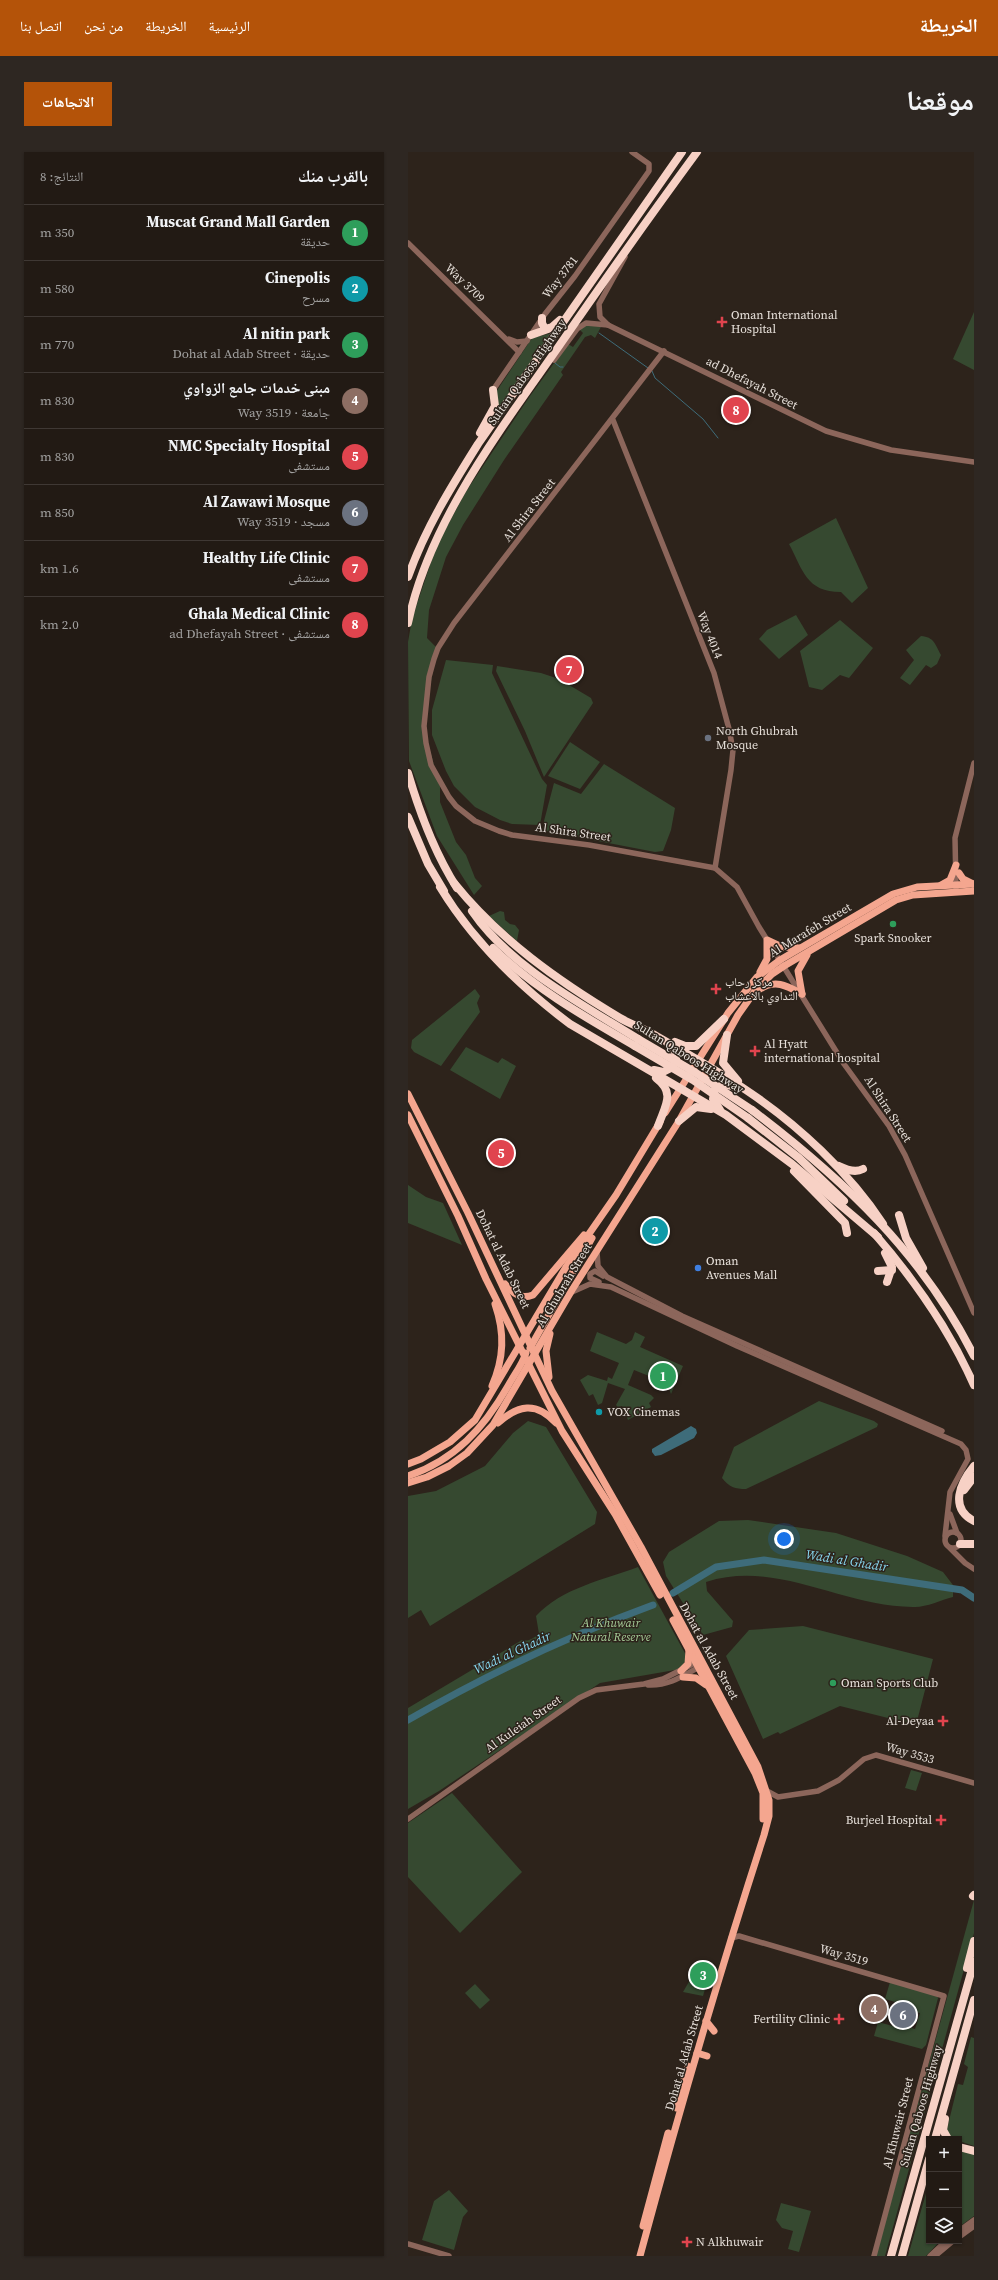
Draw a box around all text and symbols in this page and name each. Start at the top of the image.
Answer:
text: الخريطة [920,12,978,38]
text: اتصل بنا [20,16,62,36]
text: من نحن [84,16,123,36]
text: الخريطة [145,16,186,36]
text: الرئيسية [208,16,250,36]
text: موقعنا [906,81,974,119]
button: الاتجاهات [24,82,112,126]
text: بالقرب منك [298,164,368,188]
text: النتائج: 8 [40,168,83,185]
text: Muscat Grand Mall Garden [146,211,330,232]
text: 350 m [40,224,74,241]
text: 1 [351,224,359,241]
text: حديقة [300,233,330,250]
street label: Way 3781 [538,253,582,301]
street label: Way 3709 [442,260,488,306]
text: Cinepolis [265,267,330,288]
text: 580 m [40,280,74,297]
text: 2 [351,280,359,297]
text: مسرح [302,289,330,306]
place label: Oman International Hospital [731,307,838,337]
street label: Sultan Qaboos Highway [484,315,570,428]
marker: Oman International Hospital [716,316,728,328]
text: Al nitin park [243,323,330,344]
text: 770 m [40,336,74,353]
text: 3 [351,336,359,353]
text: حديقة · Dohat al Adab Street [172,345,330,362]
street label: ad Dhefayah Street [704,353,801,413]
text: مبنى خدمات جامع الزواوي [183,377,330,398]
text: 830 m [40,392,74,409]
text: 4 [351,392,359,409]
pin: 8 [723,395,749,425]
text: جامعة · Way 3519 [238,404,330,421]
text: NMC Specialty Hospital [168,435,330,456]
text: 830 m [40,448,74,465]
text: 5 [351,448,359,465]
text: مستشفى [288,457,330,474]
street label: Al Shira Street [499,475,559,545]
text: Al Zawawi Mosque [203,491,330,512]
text: 850 m [40,504,74,521]
text: 6 [351,504,359,521]
text: مسجد · Way 3519 [237,513,330,530]
text: Healthy Life Clinic [203,547,330,568]
text: 1.6 km [40,560,79,577]
text: 7 [351,560,359,577]
text: مستشفى [288,569,330,586]
text: Ghala Medical Clinic [188,603,330,624]
street label: Way 4014 [693,609,727,661]
text: 2.0 km [40,616,79,633]
text: 8 [351,616,359,633]
text: مستشفى · ad Dhefayah Street [169,625,330,642]
pin: 7 [556,655,582,685]
place label: North Ghubrah Mosque [716,723,798,753]
marker: North Ghubrah Mosque [703,733,713,743]
street label: Al Shira Street [534,819,612,845]
street label: Al Marafeh Street [766,899,854,961]
marker: Spark Snooker [888,919,898,929]
place label: Spark Snooker [854,930,932,946]
place label: مركز رحاب التداوي بالاعشاب [725,974,798,1006]
marker: مركز رحاب التداوي بالاعشاب [710,983,722,995]
street label: Sultan Qaboos Highway [631,1017,748,1098]
place label: Al Hyatt international hospital [764,1036,881,1066]
marker: Al Hyatt international hospital [749,1045,761,1057]
street label: Al Shira Street [861,1073,915,1145]
pin: 5 [488,1138,514,1168]
street label: Dohat al Adab Street [472,1207,534,1311]
pin: 2 [642,1216,668,1246]
street label: Al Ghubrah Street [533,1240,596,1330]
place label: Oman Avenues Mall [706,1253,778,1283]
marker: Oman Avenues Mall [693,1263,703,1273]
pin: 1 [650,1361,676,1391]
place label: VOX Cinemas [607,1404,680,1420]
marker: VOX Cinemas [594,1407,604,1417]
your location [774,1529,794,1549]
water label: Wadi al Ghadir [805,1546,890,1576]
street label: Dohat al Adab Street [676,1600,742,1703]
park label: Al Khuwair Natural Reserve [570,1615,651,1645]
water label: Wadi al Ghadir [471,1627,554,1678]
place label: Oman Sports Club [841,1675,938,1691]
marker: Oman Sports Club [828,1678,838,1688]
street label: Al Kuleiah Street [482,1692,564,1756]
place label: Al-Deyaa [886,1713,935,1729]
marker: Al-Deyaa [937,1715,949,1727]
street label: Way 3533 [884,1738,936,1768]
place label: Burjeel Hospital [846,1812,932,1828]
marker: Burjeel Hospital [935,1814,947,1826]
street label: Way 3519 [818,1940,870,1970]
pin: 3 [690,1960,716,1990]
pin: 4 [861,1994,887,2024]
pin: 6 [890,2000,916,2030]
street label: Dohat al Adab Street [661,2003,707,2112]
place label: Fertility Clinic [753,2011,830,2027]
marker: Fertility Clinic [833,2013,845,2025]
street label: Sultan Qaboos Highway [896,2042,946,2169]
street label: Al Khuwair Street [879,2075,917,2170]
map controls [926,2136,962,2244]
button: + [926,2136,962,2172]
button: − [926,2172,962,2208]
button: layers [926,2208,962,2244]
place label: N Alkhuwair [696,2234,763,2250]
marker: N Alkhuwair [681,2236,693,2248]

